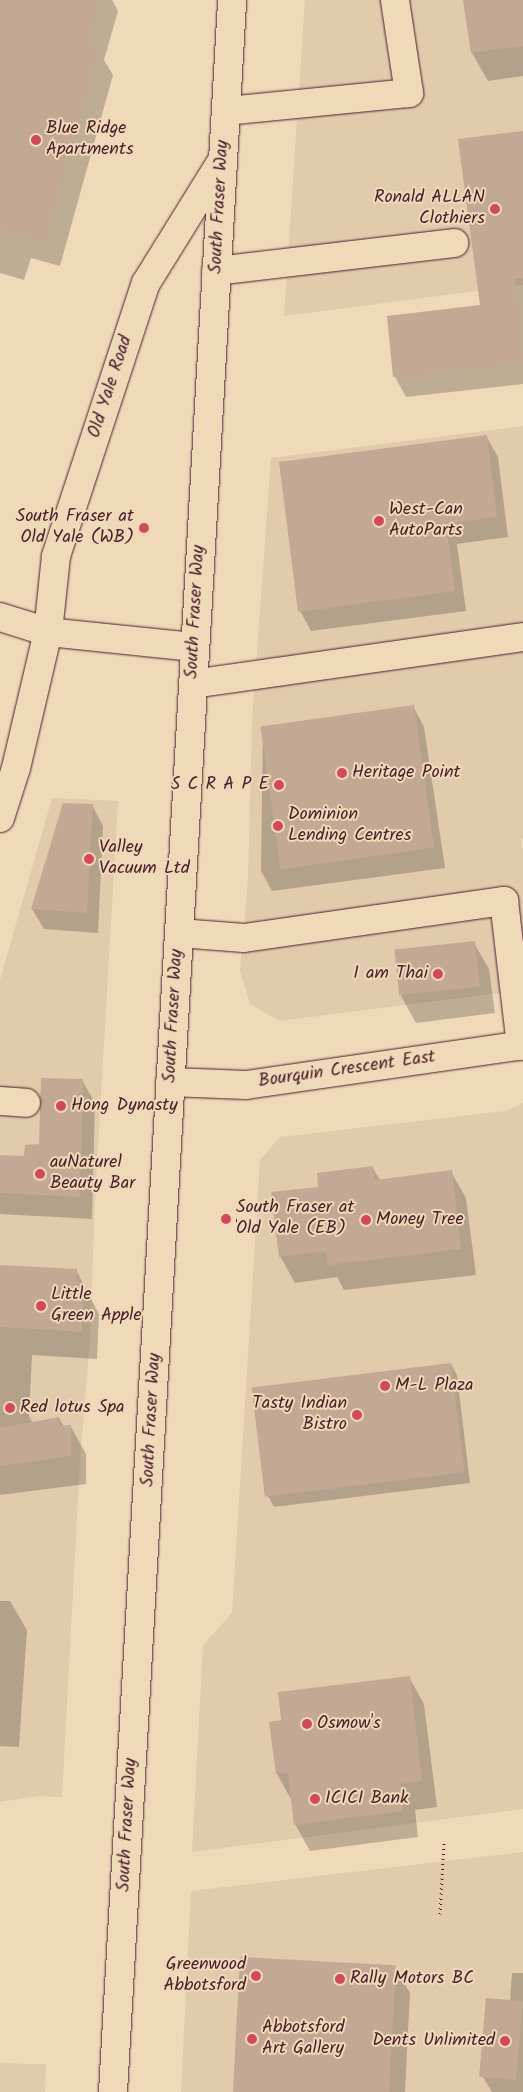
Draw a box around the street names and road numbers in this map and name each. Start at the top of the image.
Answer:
street label: South Fraser Way [206,140,234,274]
street label: Old Yale Road [84,333,138,441]
street label: South Fraser Way [182,545,210,679]
street label: South Fraser Way [160,949,188,1083]
street label: Bourquin Crescent East [257,1047,437,1093]
street label: South Fraser Way [138,1353,166,1487]
street label: South Fraser Way [114,1758,142,1892]

